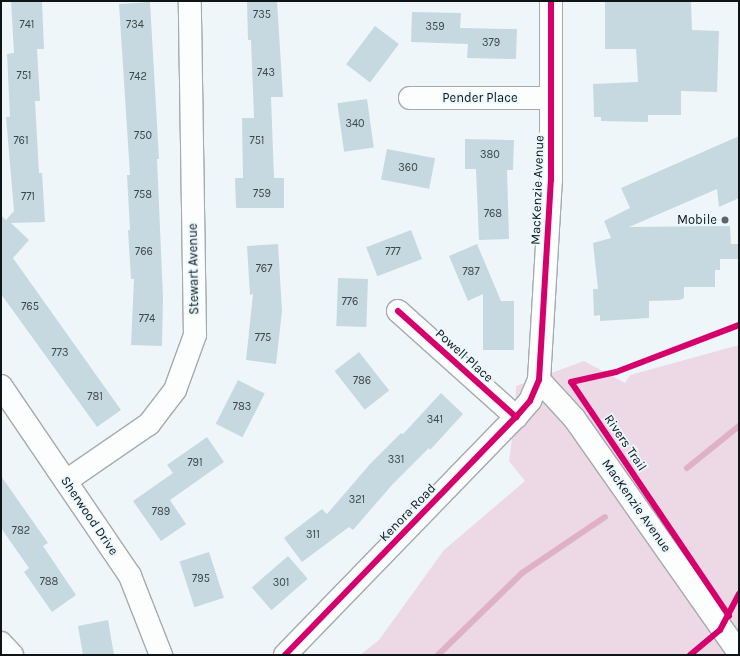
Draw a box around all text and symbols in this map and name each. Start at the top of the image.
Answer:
house number: 735 [253,8,271,22]
house number: 741 [20,18,34,32]
house number: 734 [126,18,144,32]
house number: 359 [425,20,445,34]
house number: 379 [482,36,500,50]
house number: 743 [257,66,275,80]
house number: 751 [16,69,32,83]
house number: 742 [129,70,147,84]
street label: Pender Place [442,90,518,106]
house number: 340 [345,117,365,131]
house number: 750 [134,129,152,143]
house number: 761 [13,134,29,148]
house number: 751 [249,134,265,148]
street label: MacKenzie Avenue [528,135,548,245]
house number: 380 [480,148,500,162]
house number: 360 [398,161,418,175]
house number: 759 [253,187,271,201]
house number: 758 [134,188,152,202]
house number: 771 [21,190,35,204]
house number: 768 [484,207,502,221]
place label: Mobile [677,212,717,228]
marker: Mobile [720,215,730,225]
street label: Stewart Avenue [185,223,203,315]
house number: 766 [135,245,153,259]
house number: 777 [385,245,401,259]
house number: 767 [256,262,272,276]
house number: 787 [462,265,480,279]
house number: 776 [342,295,358,309]
house number: 765 [21,300,39,314]
house number: 774 [139,312,155,326]
street label: Powell Place [432,326,496,386]
house number: 775 [255,331,271,345]
house number: 773 [52,346,68,360]
house number: 786 [353,374,371,388]
house number: 781 [87,390,103,404]
house number: 783 [233,400,251,414]
street label: Rivers Trail [600,412,650,474]
house number: 341 [427,413,443,427]
house number: 331 [388,453,404,467]
house number: 791 [187,456,203,470]
street label: MacKenzie Avenue [598,457,674,555]
street label: Sherwood Drive [57,474,121,558]
street label: Kenora Road [377,481,439,545]
house number: 321 [349,493,365,507]
house number: 789 [152,505,170,519]
house number: 782 [12,524,30,538]
house number: 311 [306,528,320,542]
house number: 795 [192,572,210,586]
house number: 788 [40,575,58,589]
house number: 301 [273,576,289,590]

